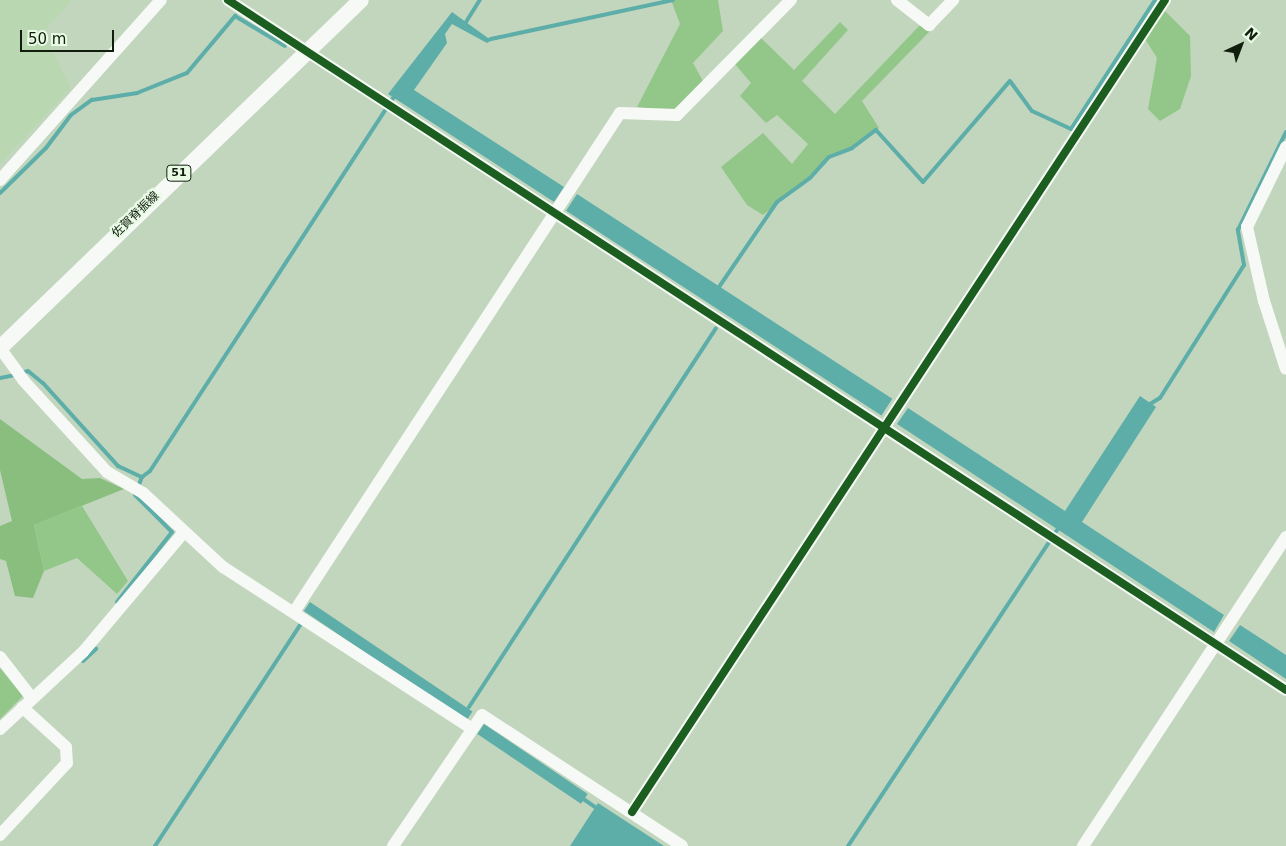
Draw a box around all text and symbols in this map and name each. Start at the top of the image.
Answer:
scale bar [22,20,116,52]
north arrow [1216,20,1266,70]
text: N [1241,24,1261,44]
text: 50 m [28,30,66,48]
road number: 51 [165,164,193,182]
street label: 佐賀脊振線 [109,189,163,241]

